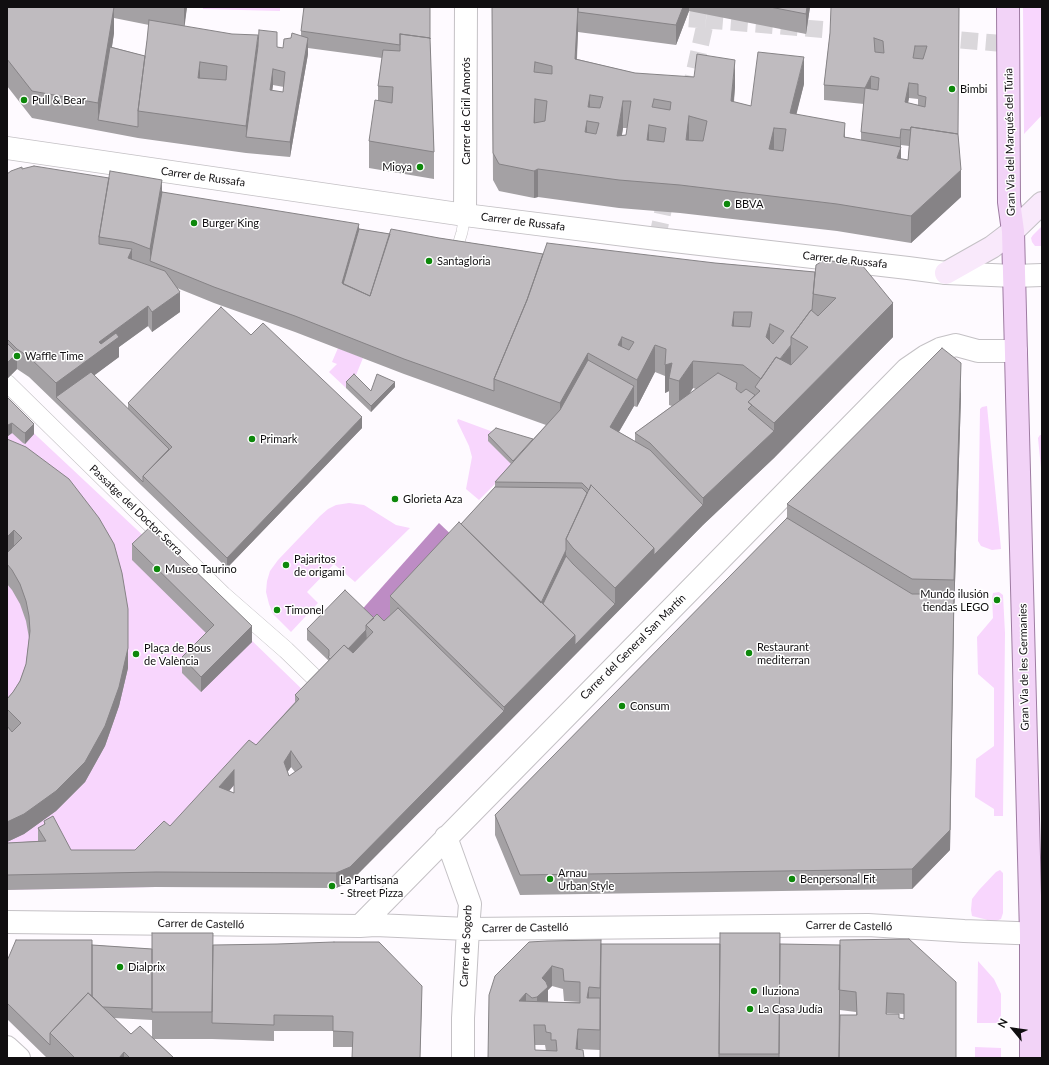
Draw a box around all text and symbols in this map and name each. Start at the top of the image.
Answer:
street label: Carrer de Ciril Amorós [459,57,473,165]
street label: Gran Via del Marqués del Túria [1002,68,1018,216]
place label: Bimbi [960,82,987,96]
marker: Bimbi [947,84,957,94]
place label: Pull & Bear [32,93,86,107]
marker: Pull & Bear [19,95,29,105]
place label: Mioya [382,160,412,174]
marker: Mioya [415,162,425,172]
street label: Carrer de Russafa [160,165,246,189]
place label: BBVA [735,197,763,211]
marker: BBVA [722,199,732,209]
street label: Carrer de Russafa [480,210,566,234]
place label: Burger King [202,216,259,230]
marker: Burger King [189,218,199,228]
street label: Carrer de Russafa [802,249,888,271]
place label: Santagloria [437,254,490,268]
marker: Santagloria [424,256,434,266]
place label: Waffle Time [25,349,84,363]
marker: Waffle Time [12,351,22,361]
place label: Primark [260,432,297,446]
marker: Primark [247,434,257,444]
street label: Passatge del Doctor Serra [87,462,185,558]
place label: Glorieta Aza [403,492,462,506]
marker: Glorieta Aza [390,494,400,504]
place label: Pajaritos de origami [294,552,345,578]
marker: Pajaritos de origami [281,560,291,570]
place label: Museo Taurino [165,562,237,576]
marker: Museo Taurino [152,564,162,574]
place label: Mundo ilusión tiendas LEGO [920,587,989,613]
street label: Carrer del General San Martín [577,591,689,703]
marker: Mundo ilusión tiendas LEGO [992,595,1002,605]
place label: Timonel [285,603,324,617]
street label: Gran Via de les Germanies [1016,603,1032,731]
marker: Timonel [272,605,282,615]
place label: Restaurant mediterran [757,640,810,666]
place label: Plaça de Bous de València [144,641,211,667]
marker: Restaurant mediterran [744,648,754,658]
marker: Plaça de Bous de València [131,649,141,659]
place label: Consum [630,699,670,713]
marker: Consum [617,701,627,711]
place label: Arnau Urban Style [558,866,614,892]
place label: Benpersonal Fit [800,872,876,886]
place label: La Partisana - Street Pizza [340,873,403,899]
marker: Arnau Urban Style [545,874,555,884]
marker: Benpersonal Fit [787,874,797,884]
marker: La Partisana - Street Pizza [327,881,337,891]
street label: Carrer de Sogorb [457,905,475,987]
street label: Carrer de Castelló [158,917,244,931]
street label: Carrer de Castelló [806,919,892,933]
street label: Carrer de Castelló [482,921,568,935]
place label: Dialprix [128,960,165,974]
marker: Dialprix [115,962,125,972]
place label: Iluziona [762,984,799,998]
marker: Iluziona [749,986,759,996]
place label: La Casa Judía [758,1002,823,1016]
marker: La Casa Judía [745,1004,755,1014]
north arrow [993,1009,1033,1049]
text: N [994,1016,1010,1030]

